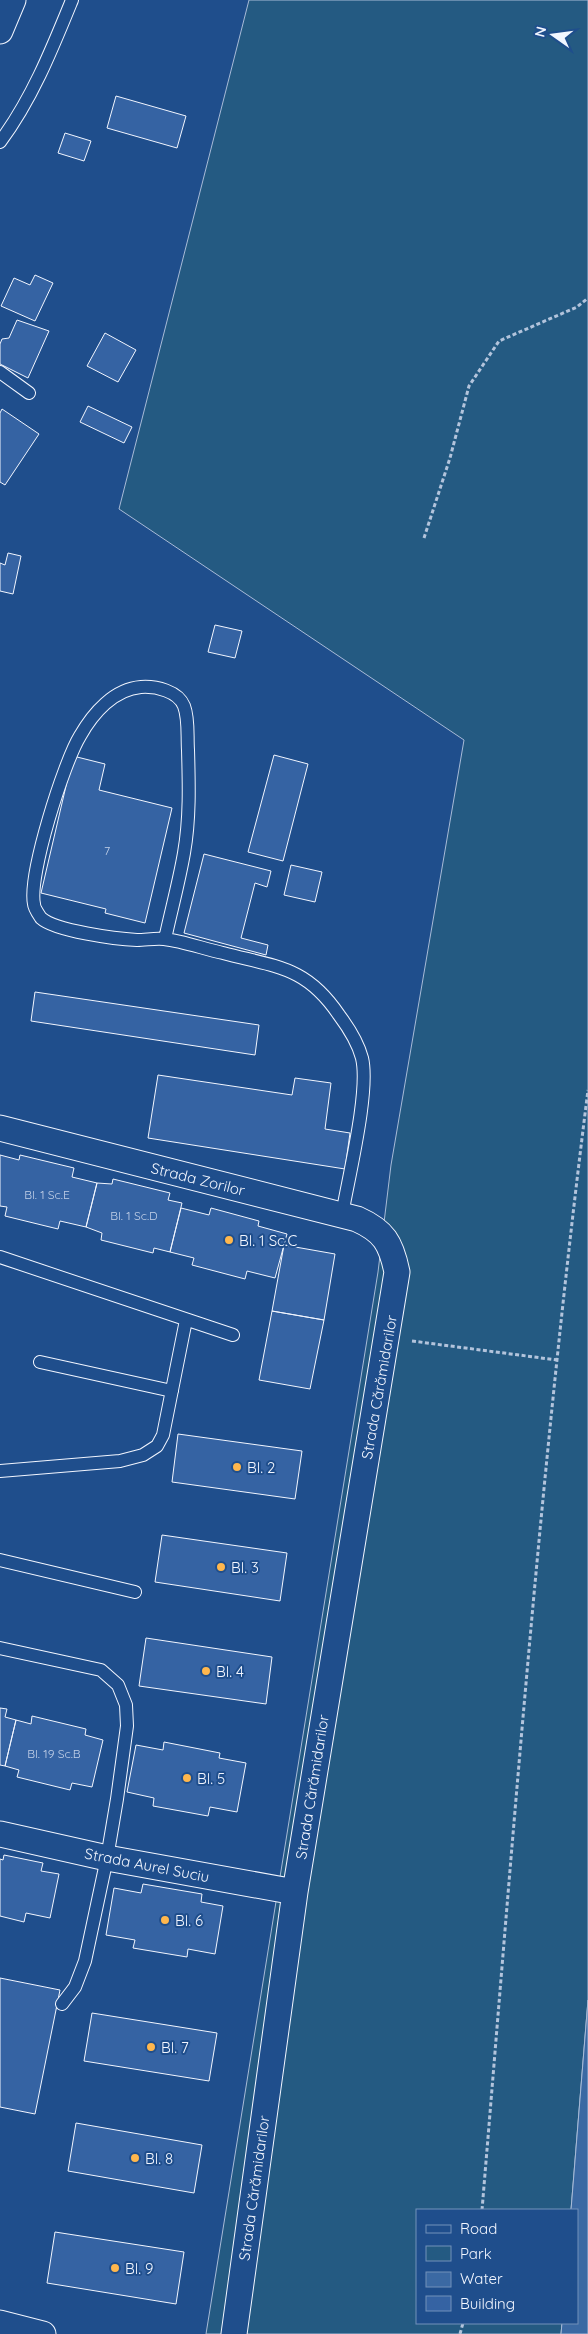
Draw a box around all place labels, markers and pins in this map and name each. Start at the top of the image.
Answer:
place label: Bl. 1 Sc.C [239,1231,298,1250]
marker: Bl. 1 Sc.C [223,1234,235,1246]
place label: Bl. 2 [247,1458,275,1477]
marker: Bl. 2 [231,1461,243,1473]
place label: Bl. 3 [231,1558,259,1577]
marker: Bl. 3 [215,1561,227,1573]
place label: Bl. 4 [216,1662,244,1681]
marker: Bl. 4 [200,1665,212,1677]
place label: Bl. 5 [197,1769,225,1788]
marker: Bl. 5 [181,1772,193,1784]
place label: Bl. 6 [175,1911,203,1930]
marker: Bl. 6 [159,1914,171,1926]
place label: Bl. 7 [161,2038,189,2057]
marker: Bl. 7 [145,2041,157,2053]
place label: Bl. 8 [145,2149,173,2168]
marker: Bl. 8 [129,2152,141,2164]
place label: Bl. 9 [125,2259,153,2278]
marker: Bl. 9 [109,2262,121,2274]

